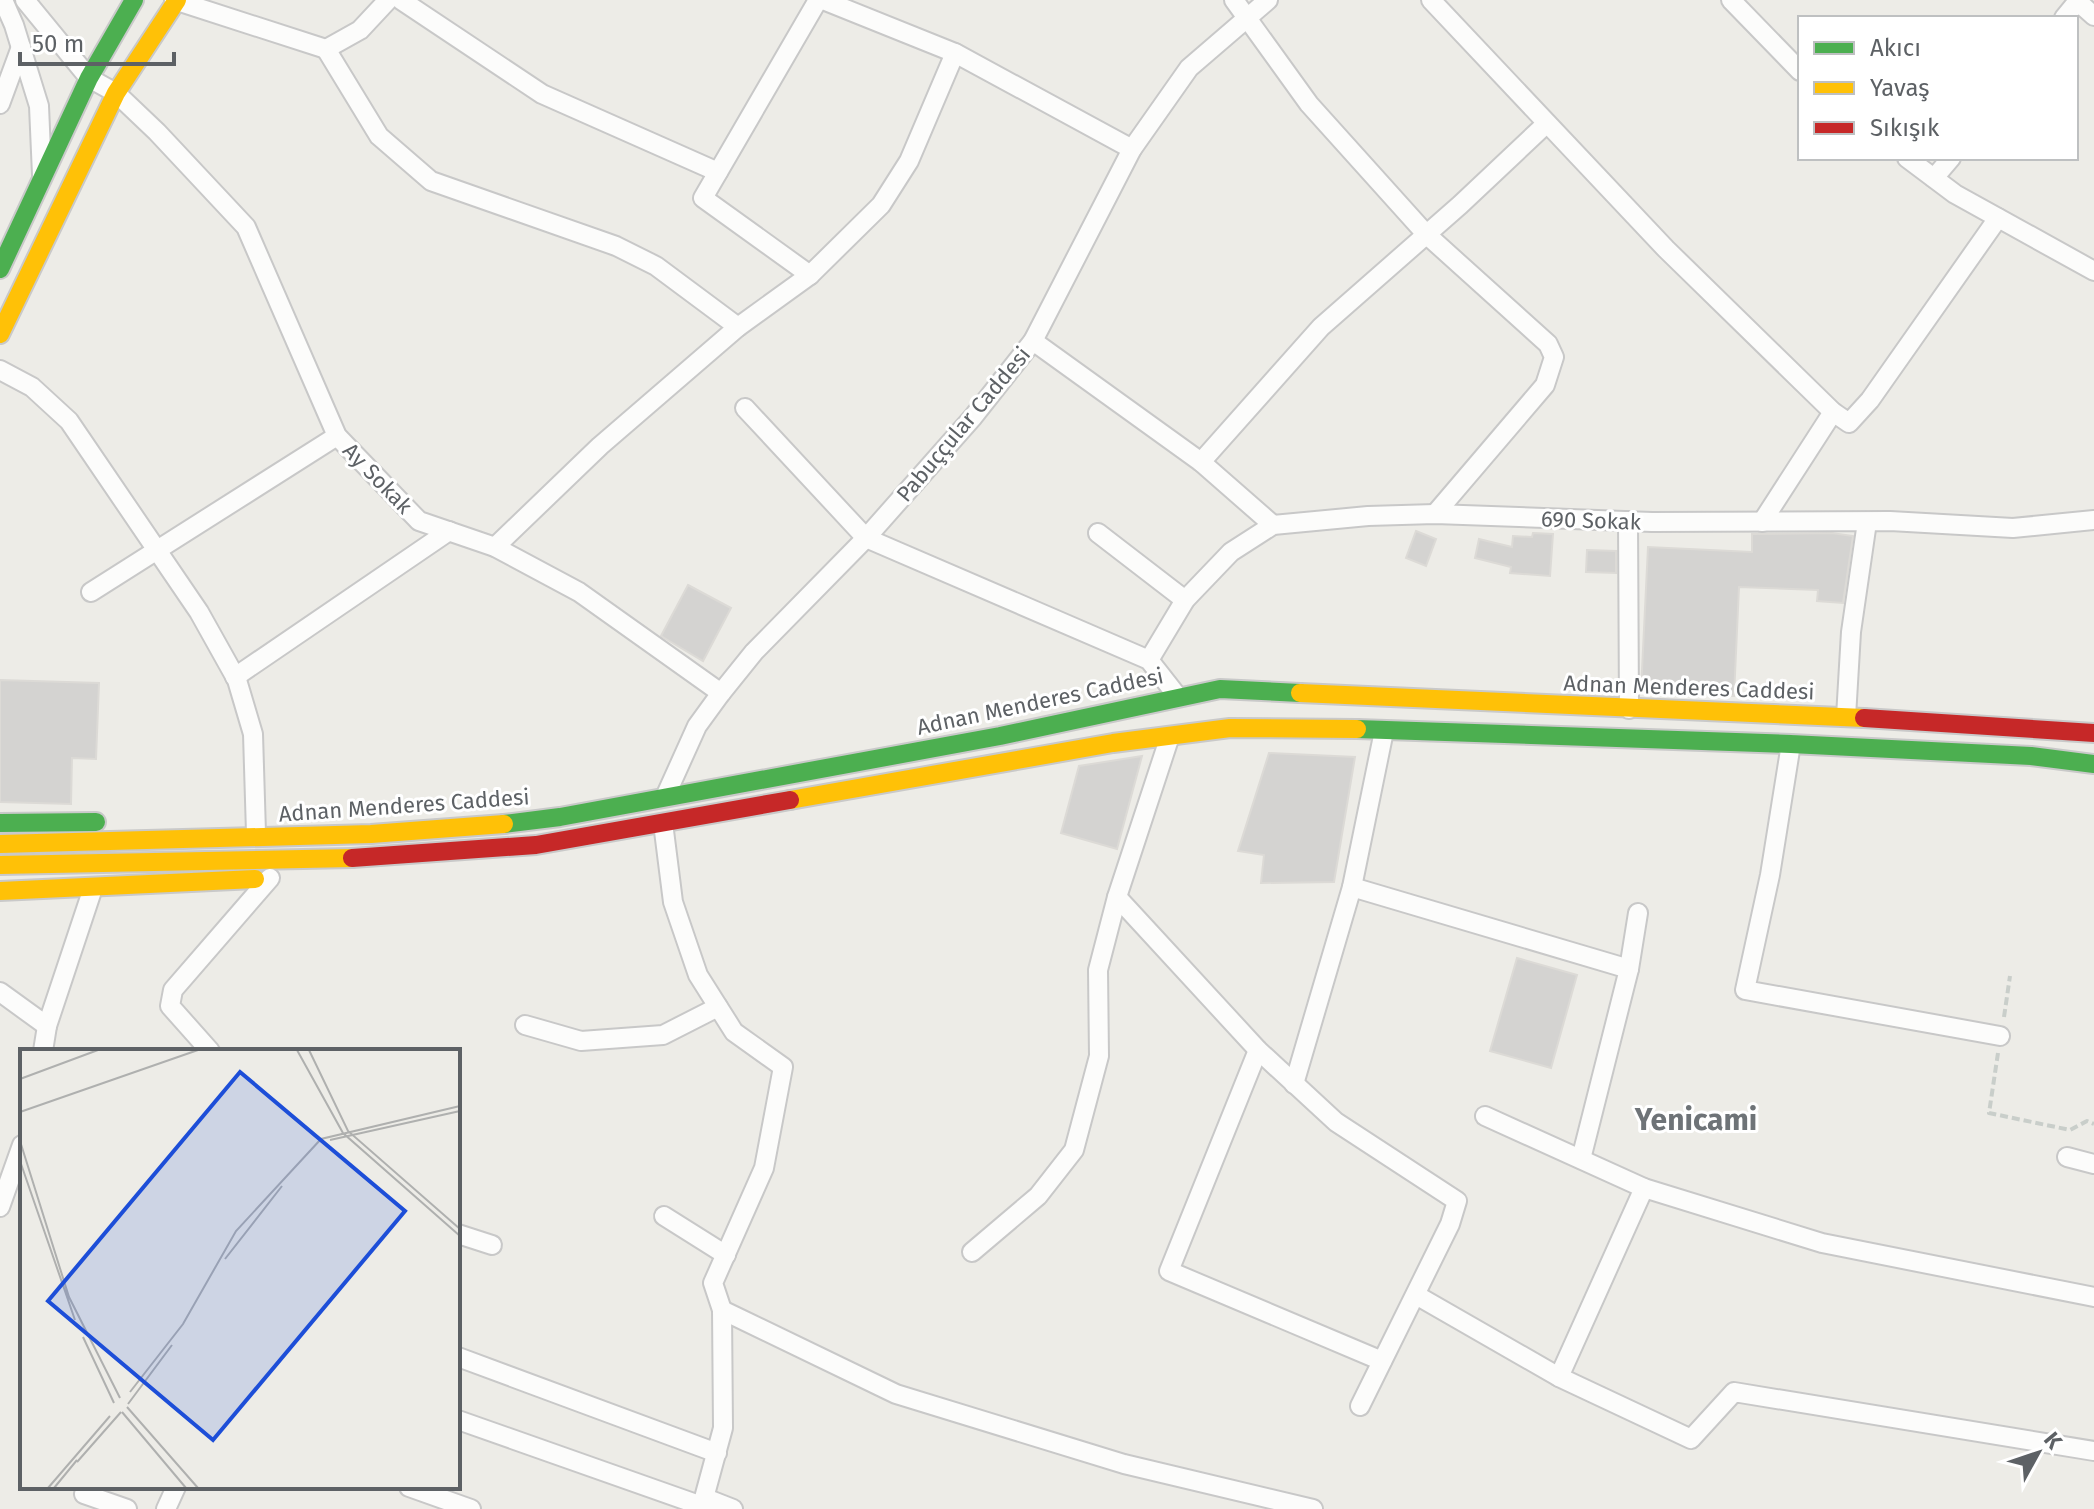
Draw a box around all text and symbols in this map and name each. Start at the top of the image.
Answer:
scale bar [20,16,174,66]
legend [1798,16,2078,160]
text: 50 m [32,30,84,58]
text: Akıcı [1870,34,1921,62]
text: Yavaş [1870,74,1929,102]
text: Sıkışık [1870,114,1940,142]
street label: Pabuççular Caddesi [891,341,1036,507]
street label: Ay Sokak [337,437,419,520]
street label: 690 Sokak [1541,505,1642,536]
street label: Adnan Menderes Caddesi [914,662,1166,741]
street label: Adnan Menderes Caddesi [1563,670,1815,705]
street label: Adnan Menderes Caddesi [278,783,530,828]
inset map [20,1049,460,1489]
district label: Yenicami [1634,1102,1757,1138]
north arrow [1998,1413,2078,1493]
text: K [2038,1426,2068,1455]

